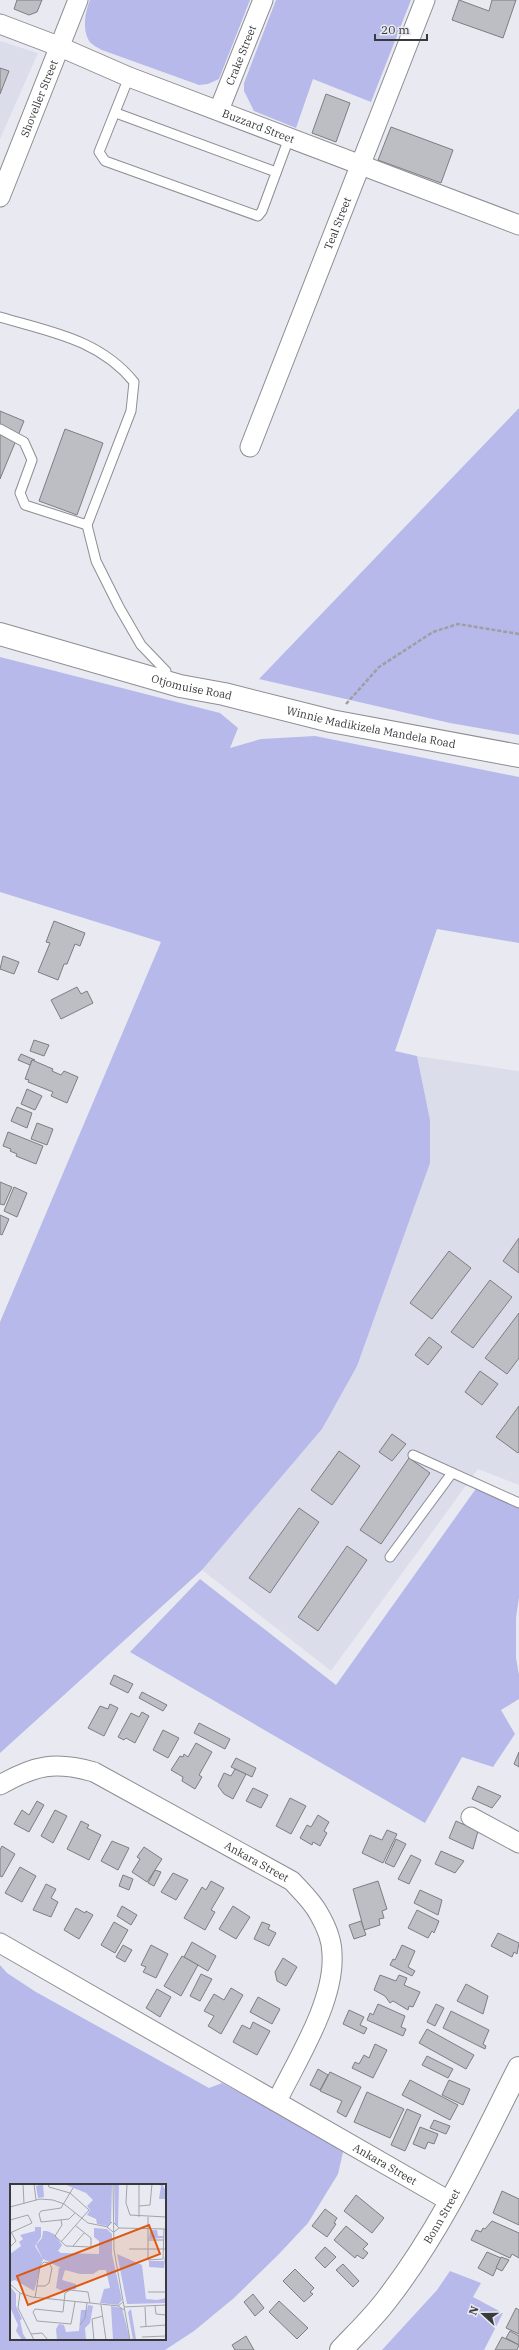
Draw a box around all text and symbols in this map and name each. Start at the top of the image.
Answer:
scale bar [375,16,427,42]
text: 20 m [381,22,410,37]
street label: Crake Street [223,23,259,87]
street label: Shoveller Street [17,58,61,139]
street label: Buzzard Street [220,106,297,146]
street label: Teal Street [321,195,354,252]
street label: Otjomuise Road [150,671,234,703]
street label: Winnie Madikizela Mandela Road [285,703,457,751]
street label: Ankara Street [222,1838,291,1885]
street label: Ankara Street [351,2140,420,2188]
inset map [10,2184,166,2340]
street label: Bonn Street [420,2186,463,2246]
north arrow [463,2294,503,2334]
text: N [466,2304,482,2317]

